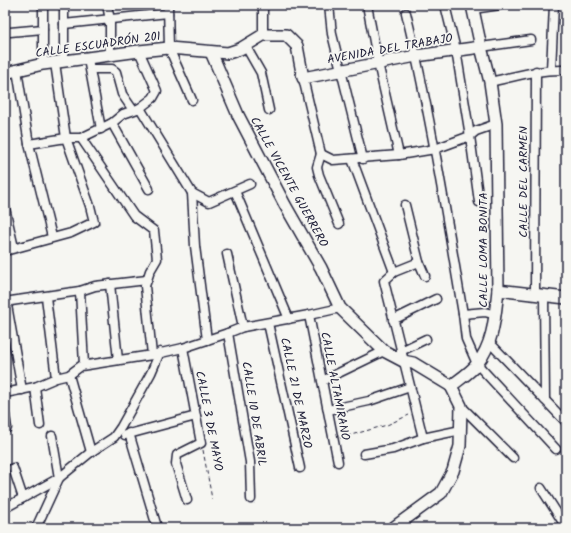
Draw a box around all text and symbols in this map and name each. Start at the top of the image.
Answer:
street label: CALLE ESCUADRÓN 201 [34,27,162,63]
street label: AVENIDA DEL TRABAJO [326,28,455,69]
street label: CALLE VICENTE GUERRERO [245,113,333,251]
street label: CALLE DEL CARMEN [514,126,533,238]
street label: CALLE LOMA BONITA [474,192,493,308]
street label: CALLE ALTAMIRANO [315,330,355,442]
street label: CALLE 21 DE MARZO [275,336,317,451]
street label: CALLE 10 DE ABRIL [236,360,272,468]
street label: CALLE 3 DE MAYO [190,369,228,473]

